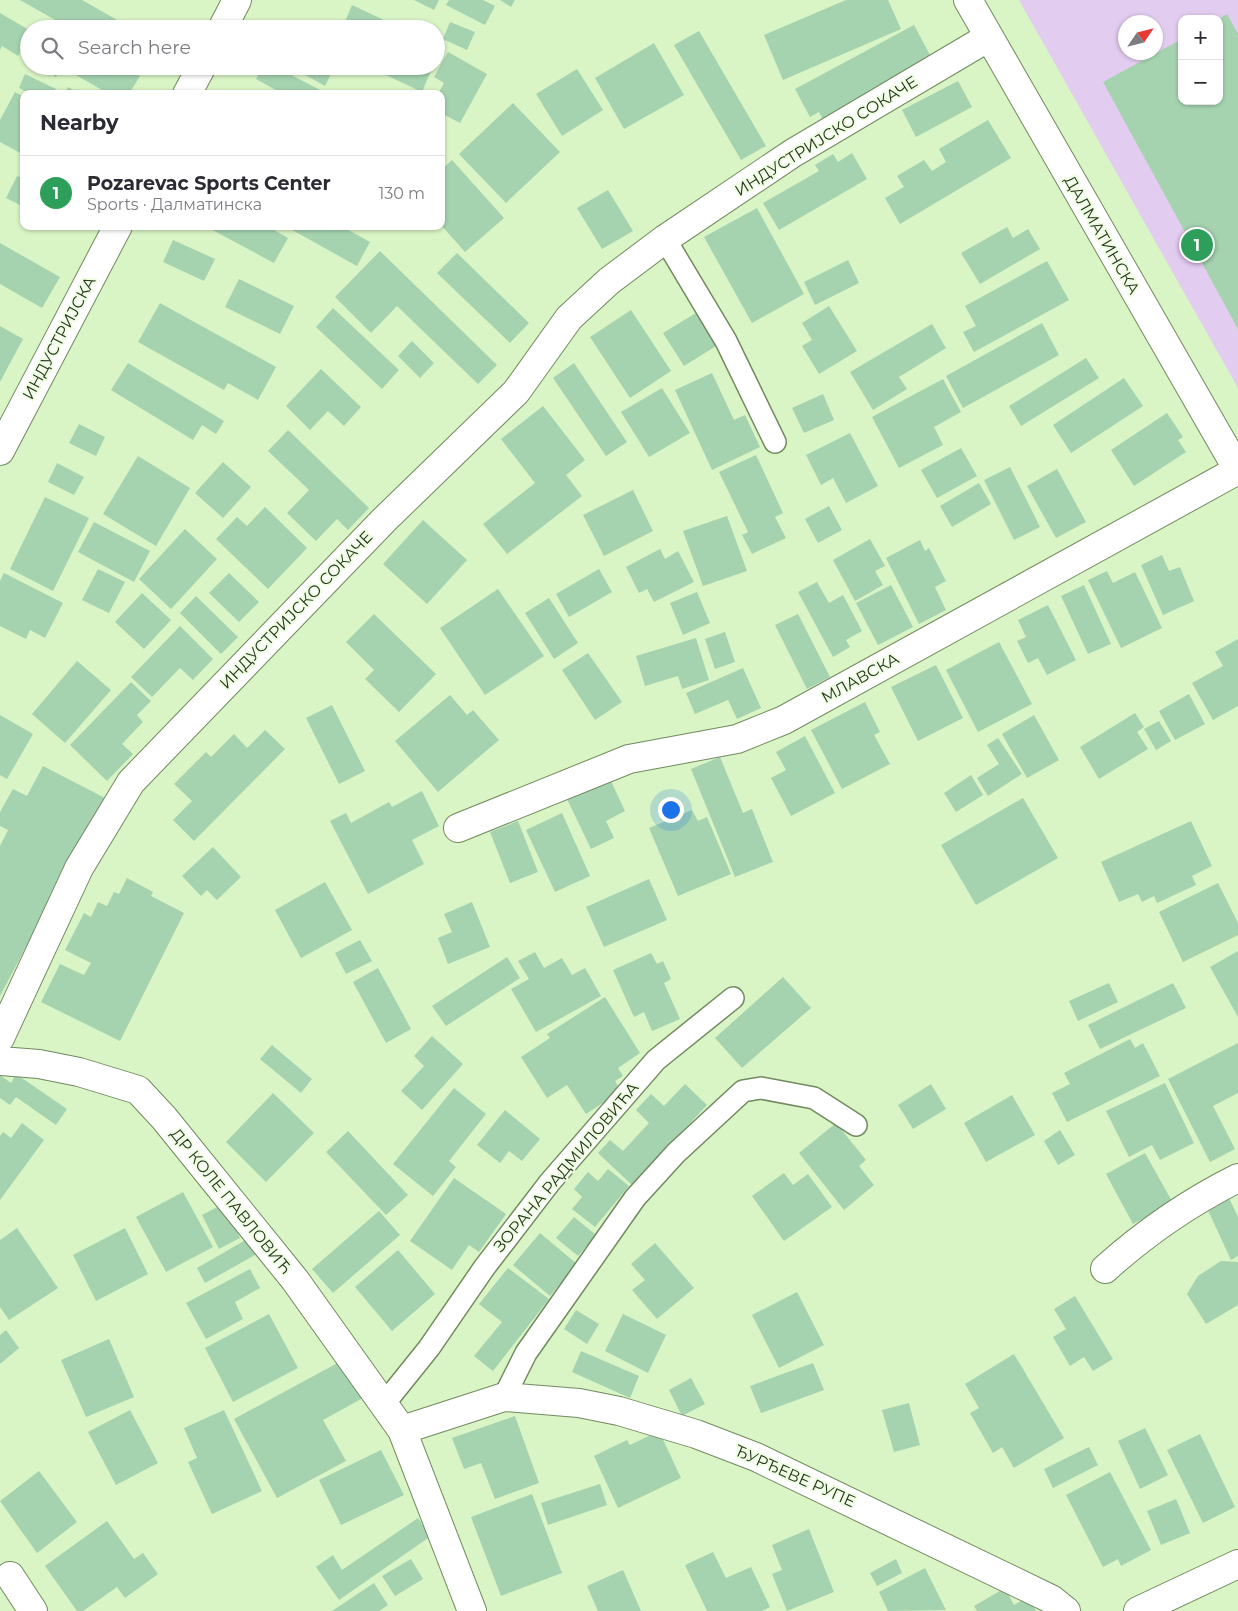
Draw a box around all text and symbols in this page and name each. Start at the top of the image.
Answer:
north arrow [1118,15,1163,60]
map controls [1178,15,1223,105]
button: + [1178,15,1223,60]
search box [20,20,445,75]
icon: search [38,34,66,62]
text: Search here [78,36,191,59]
button: − [1178,60,1223,105]
street label: ИНДУСТРИЈСКО СОКАЧЕ [731,72,921,200]
text: Nearby [40,110,119,135]
text: Pozarevac Sports Center [87,172,331,195]
street label: ДАЛМАТИНСКА [1060,172,1144,298]
text: 1 [53,184,59,203]
text: 130 m [378,184,425,203]
text: Sports · Далматинска [87,195,262,214]
pin: 1 [1181,226,1213,264]
street label: ИНДУСТРИЈСКА [18,273,100,403]
street label: ИНДУСТРИЈСКО СОКАЧЕ [216,527,376,693]
street label: МЛАВСКА [818,649,902,707]
your location [658,797,684,823]
street label: ЗОРАНА РАДМИЛОВИЋА [489,1078,643,1256]
street label: ДР КОЛЕ ПАВЛОВИЋ [167,1125,295,1277]
street label: ЂУРЂЕВЕ РУПЕ [732,1441,858,1511]

